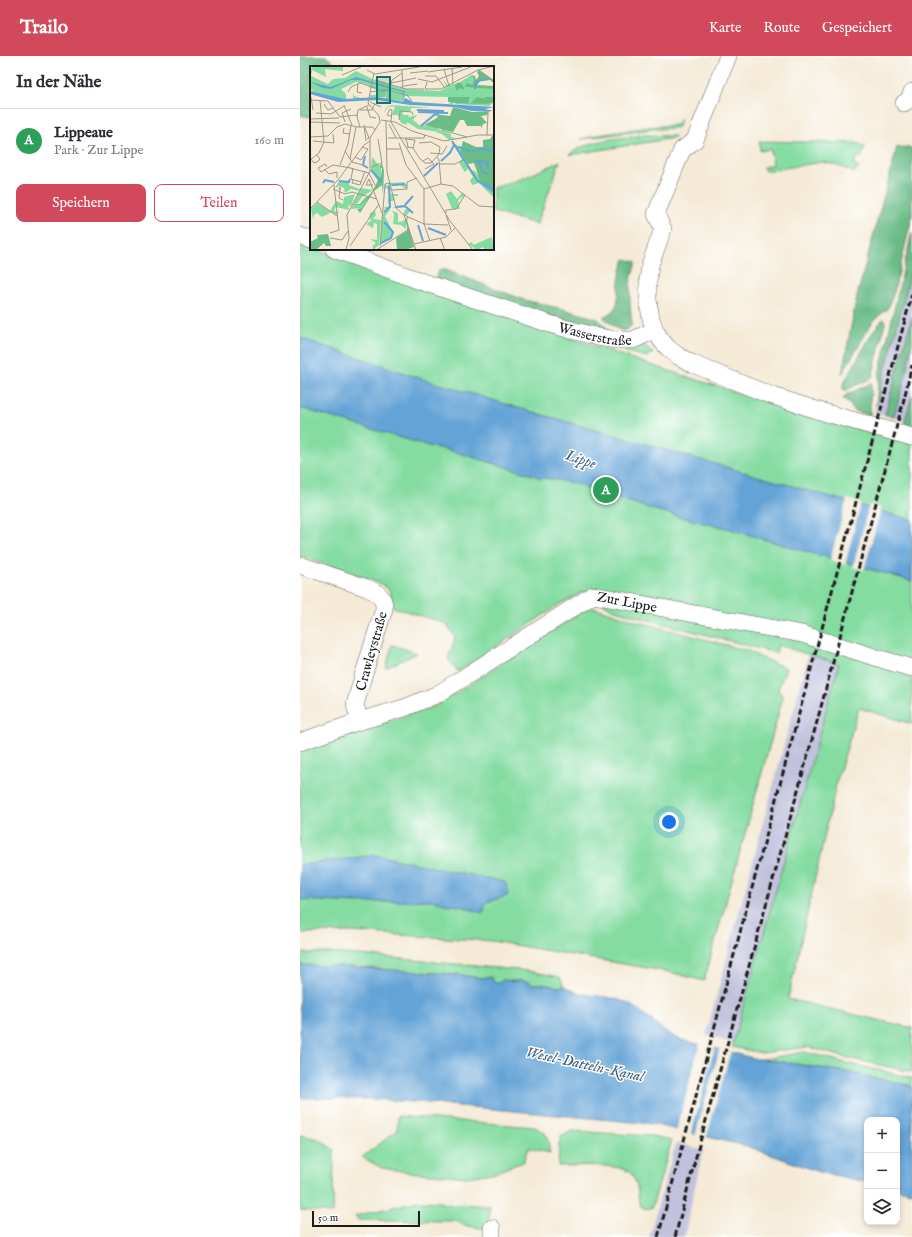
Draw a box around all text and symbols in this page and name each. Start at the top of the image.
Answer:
text: Trailo [20,16,68,40]
text: Karte [709,19,741,37]
text: Route [763,19,800,37]
text: Gespeichert [822,19,892,37]
inset map [310,66,494,250]
text: In der Nähe [16,72,101,93]
text: Lippeaue [54,123,113,142]
text: A [25,132,33,149]
text: 160 m [254,132,284,149]
text: Park · Zur Lippe [54,142,144,159]
button: Speichern [16,184,146,222]
button: Teilen [154,184,284,222]
street label: Wasserstraße [556,319,632,350]
water label: Lippe [562,445,599,473]
pin: A [593,475,619,505]
street label: Zur Lippe [596,588,659,617]
street label: Crawleystraße [352,609,392,693]
your location [659,812,679,832]
water label: Wesel-Datteln-Kanal [524,1043,647,1087]
map controls [864,1117,900,1225]
button: + [864,1117,900,1153]
button: − [864,1153,900,1189]
button: layers [864,1189,900,1225]
scale bar [312,1209,420,1228]
text: 50 m [318,1211,338,1225]

